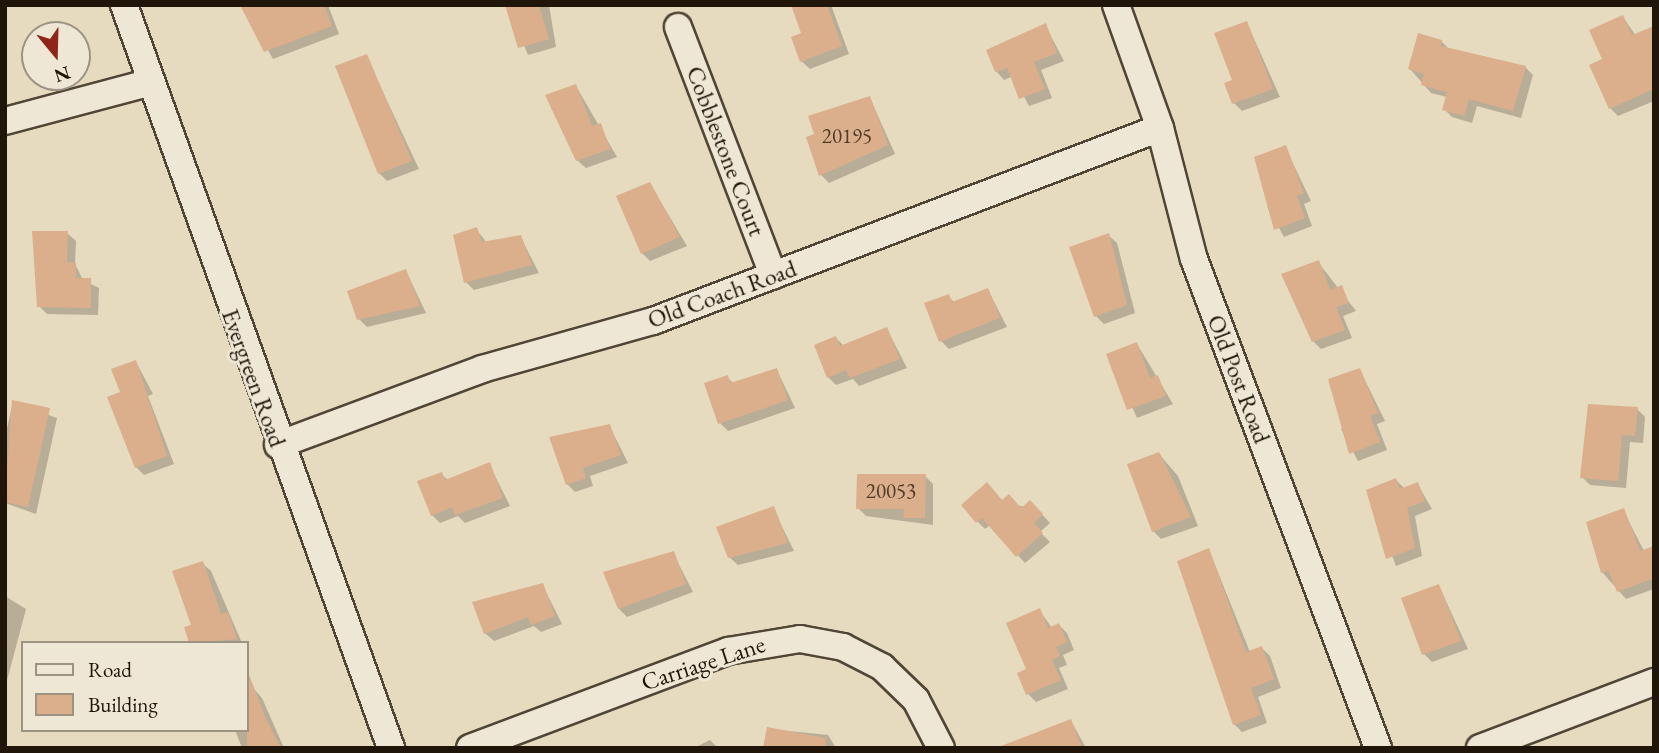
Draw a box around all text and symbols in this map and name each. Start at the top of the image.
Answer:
north arrow [21,21,91,91]
text: N [51,60,74,89]
street label: Cobblestone Court [680,62,772,240]
house number: 20195 [822,123,872,149]
street label: Old Coach Road [644,254,800,334]
street label: Evergreen Road [216,305,292,451]
street label: Old Post Road [1201,311,1277,447]
house number: 20053 [866,478,916,504]
street label: Carriage Lane [638,629,768,697]
legend [21,641,248,732]
text: Road [88,656,132,683]
text: Building [88,691,158,718]

